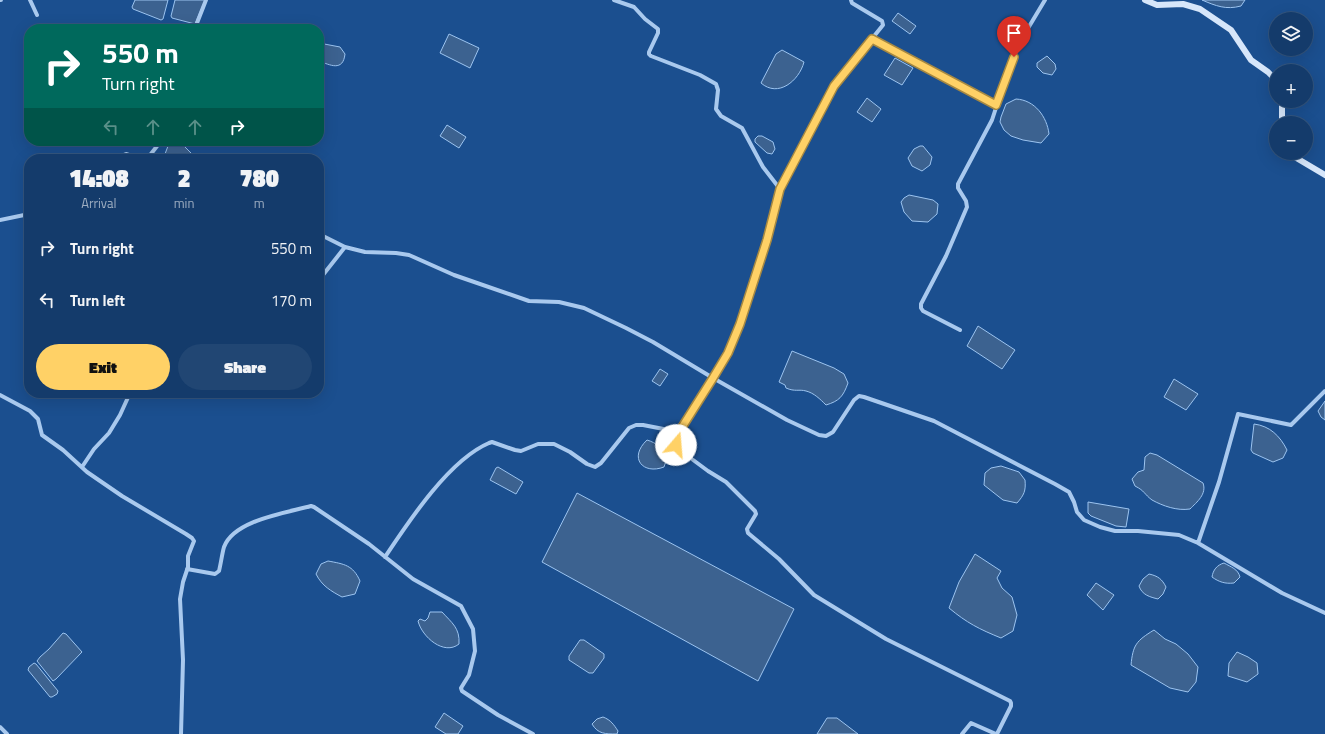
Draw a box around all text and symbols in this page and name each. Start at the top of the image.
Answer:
map controls [1269,12,1313,160]
button: layers [1269,12,1313,56]
pin [997,16,1031,57]
icon: arrive [1003,22,1025,44]
text: 550 m [102,31,179,74]
icon: right [36,40,88,92]
button: + [1269,64,1313,108]
text: Turn right [102,70,175,97]
icon: left [100,116,122,138]
icon: ahead [142,116,164,138]
icon: ahead [184,116,206,138]
icon: right [226,116,248,138]
button: − [1269,116,1313,160]
text: 14:08 [69,160,129,196]
text: 2 [177,160,191,196]
text: 780 [239,160,279,196]
text: Arrival [81,193,116,213]
text: min [174,193,194,213]
text: m [254,193,265,213]
icon: right [36,237,58,259]
text: Turn right [70,237,134,260]
text: 550 m [271,237,312,260]
icon: left [36,289,58,311]
text: Turn left [70,289,125,312]
text: 170 m [271,289,312,312]
button: Exit [36,344,170,390]
button: Share [178,344,312,390]
position arrow [655,424,697,466]

